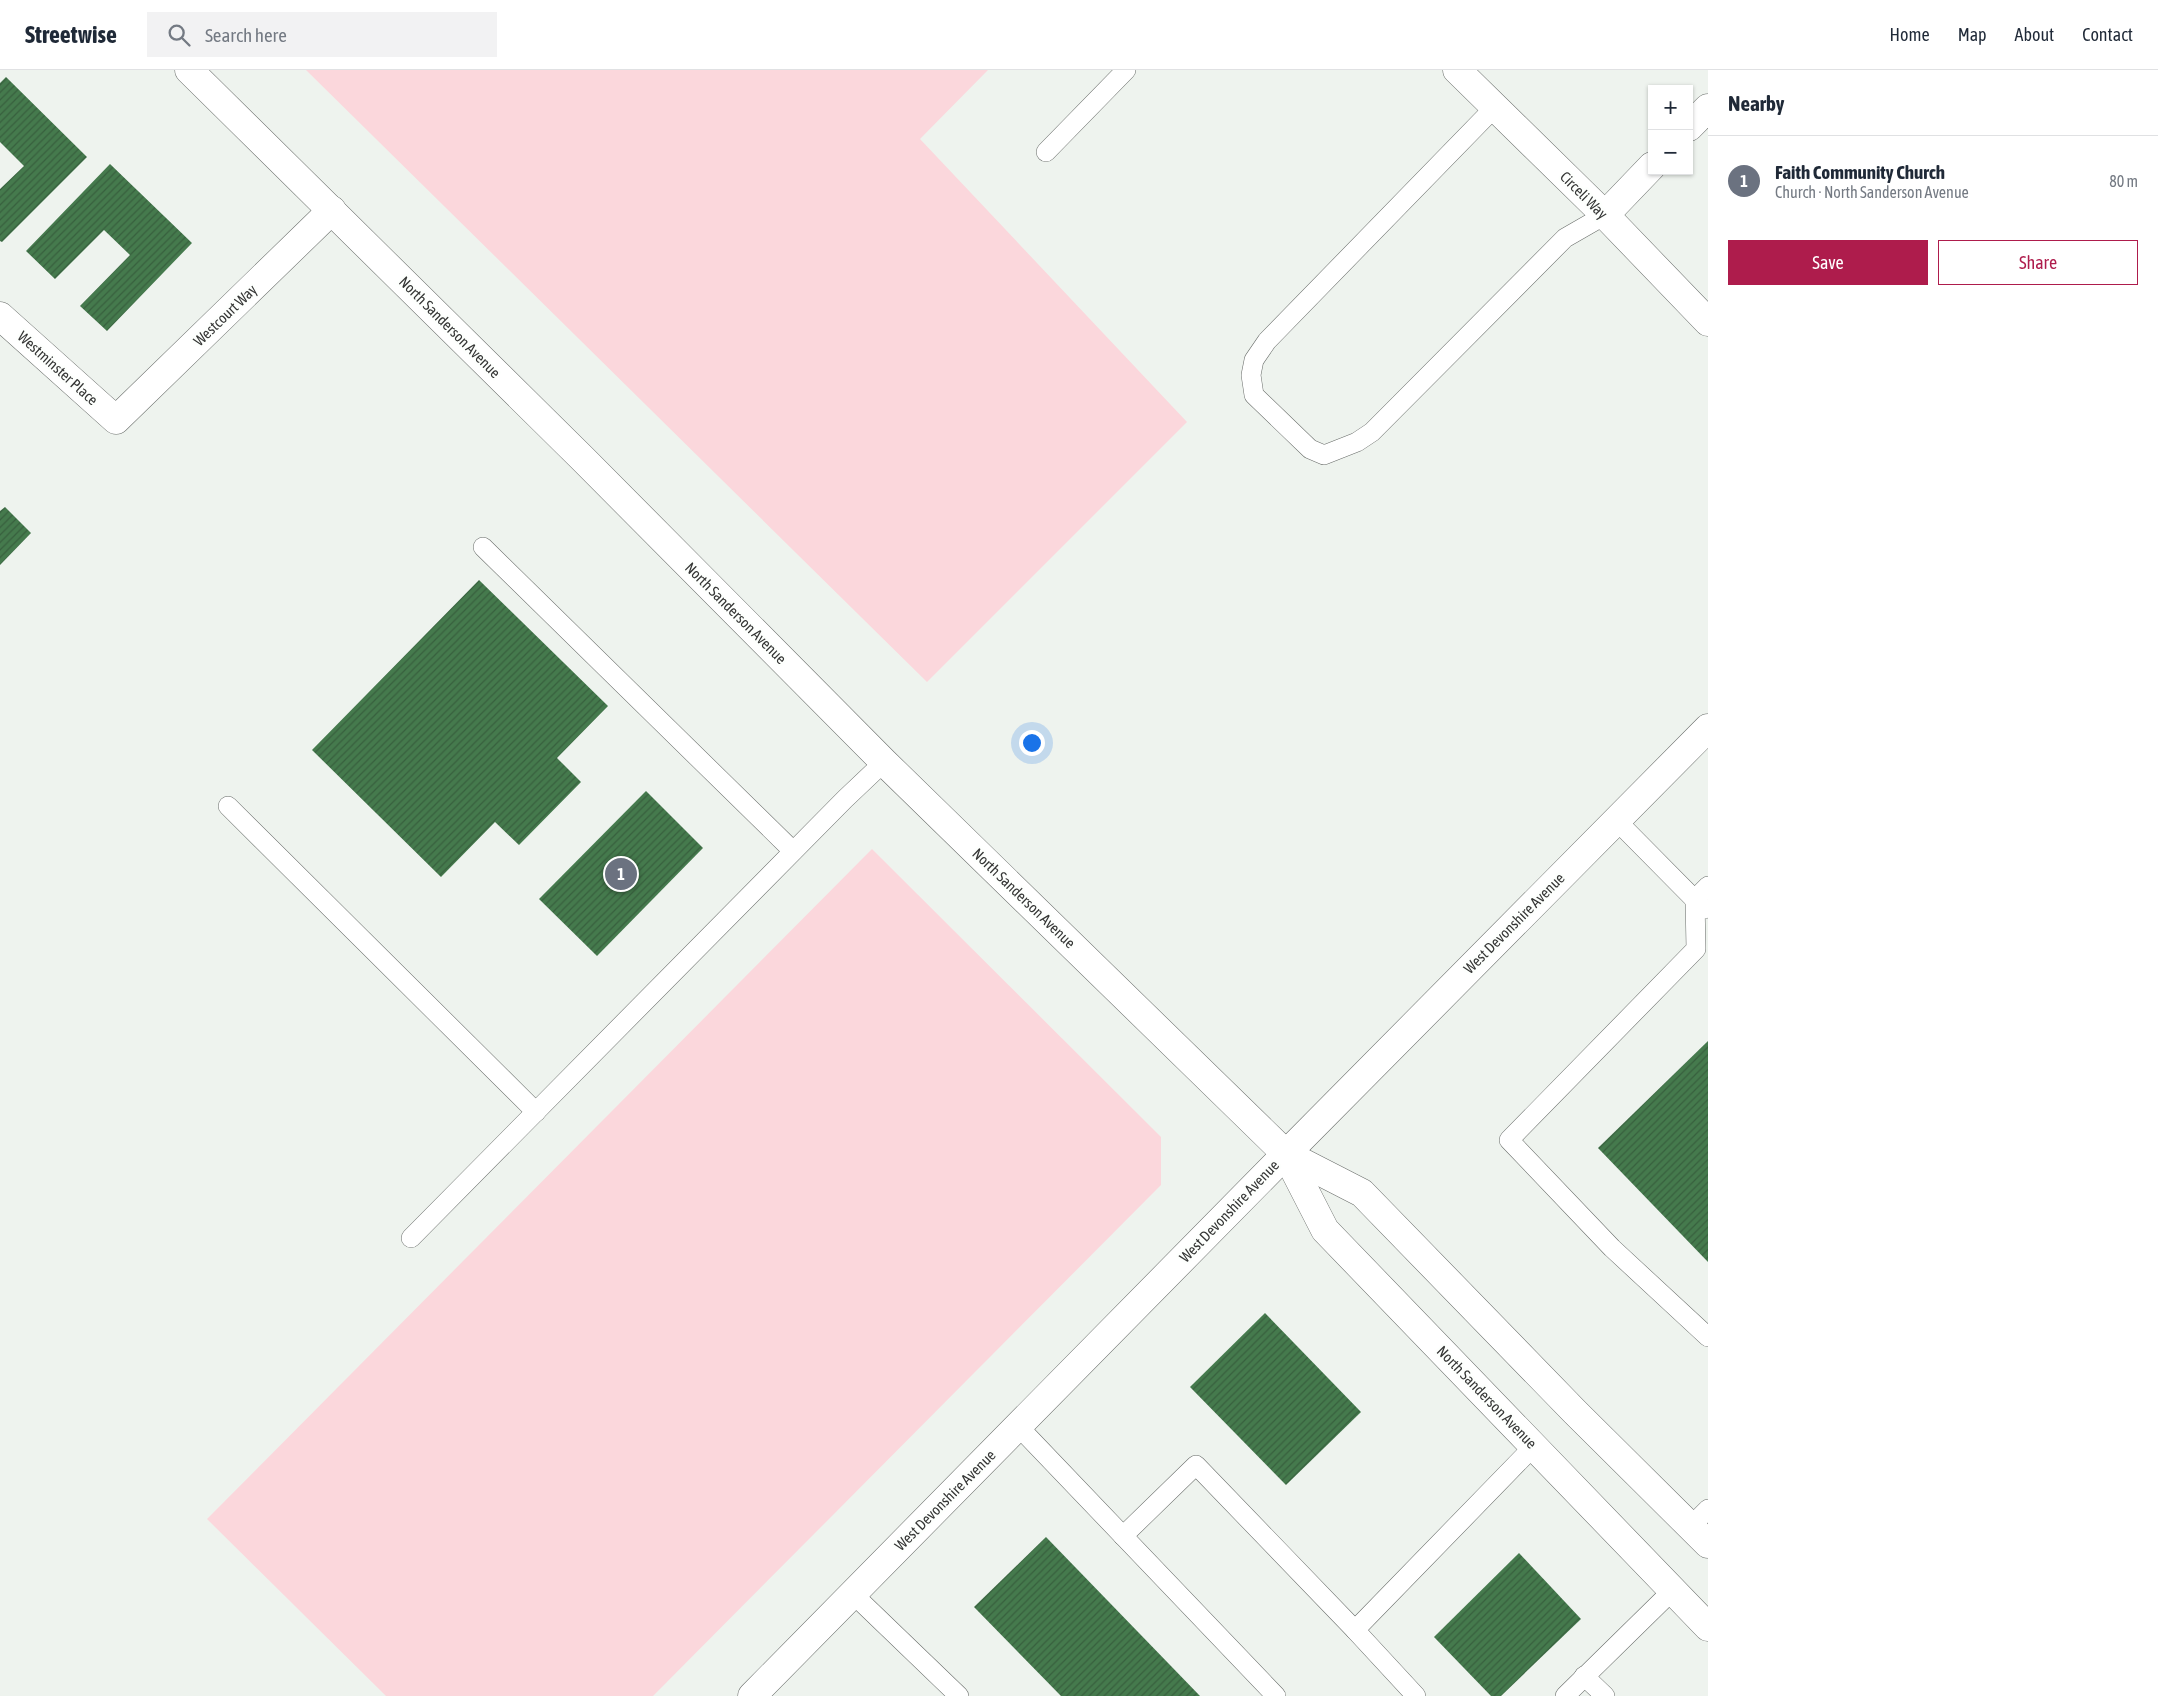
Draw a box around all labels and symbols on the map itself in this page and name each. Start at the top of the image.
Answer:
street label: Circeli Way [1557,168,1611,222]
street label: North Sanderson Avenue [396,273,504,381]
street label: Westcourt Way [190,281,260,349]
street label: Westminster Place [14,328,102,408]
street label: North Sanderson Avenue [682,559,790,667]
your location [1019,730,1045,756]
street label: North Sanderson Avenue [969,845,1079,951]
pin: 1 [605,855,637,893]
street label: West Devonshire Avenue [1460,869,1568,977]
street label: West Devonshire Avenue [1176,1156,1282,1266]
street label: North Sanderson Avenue [1434,1342,1540,1452]
street label: West Devonshire Avenue [891,1446,999,1554]

